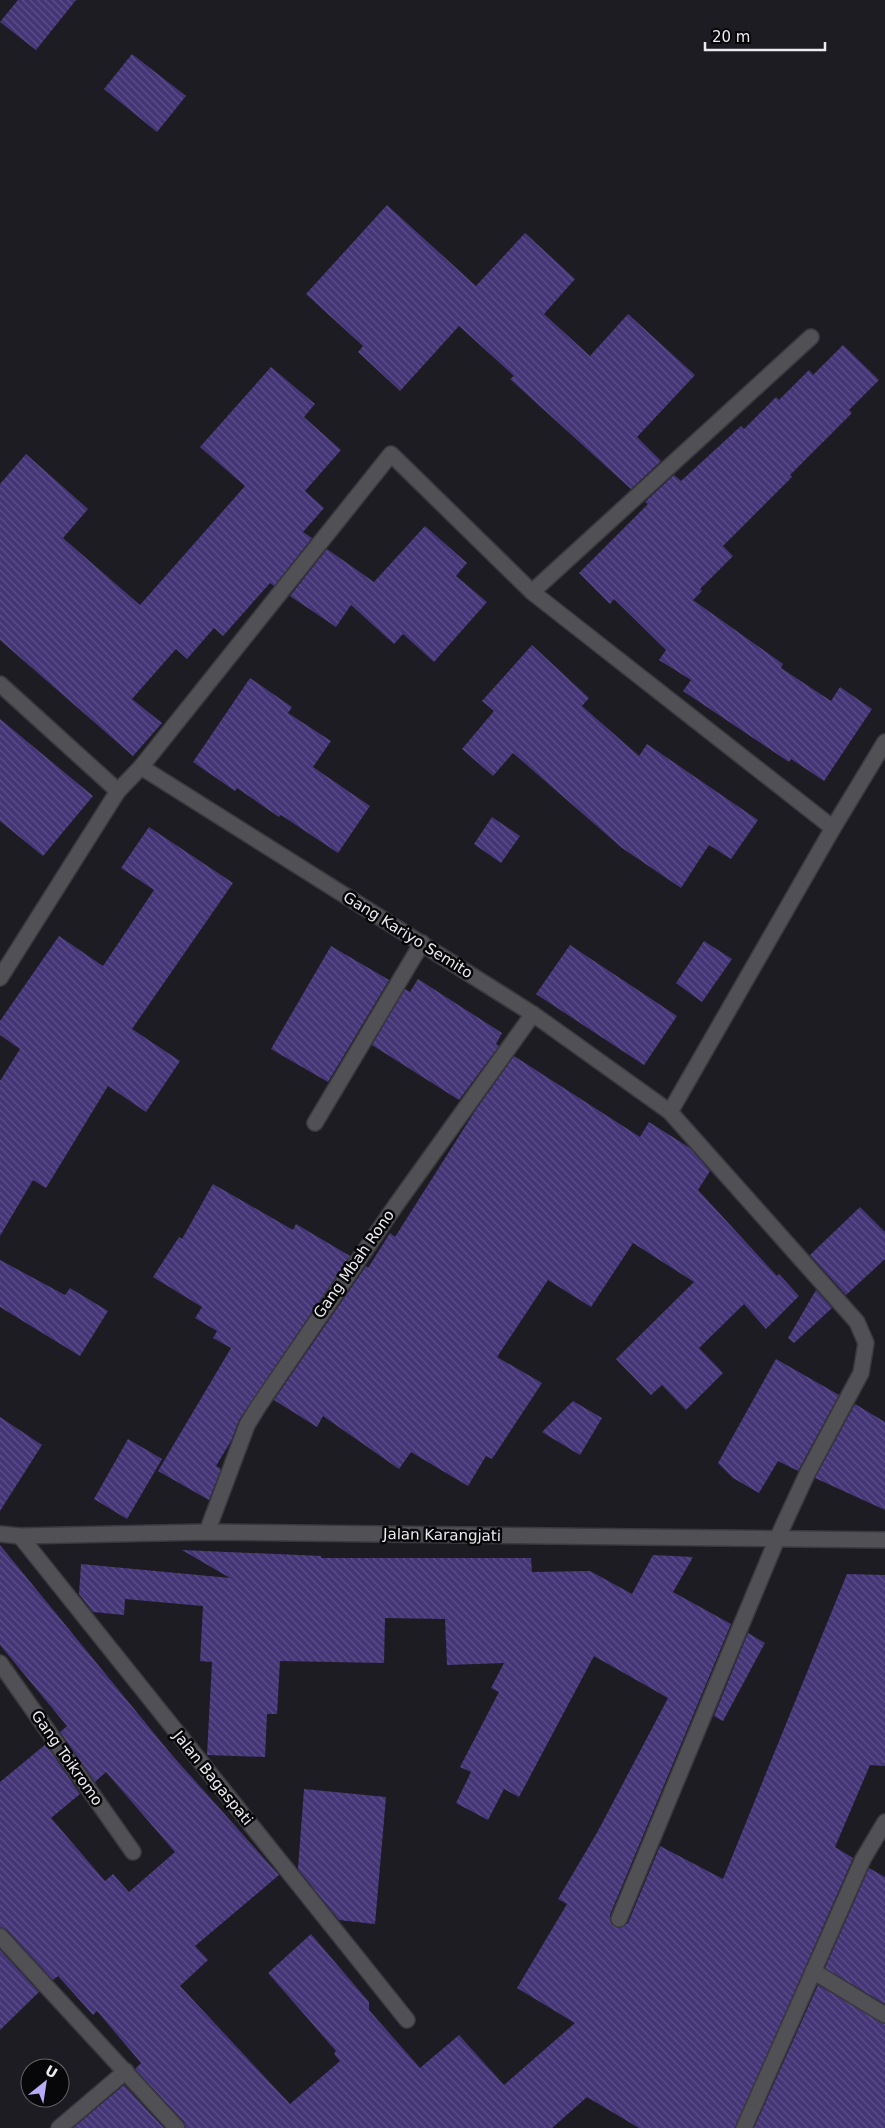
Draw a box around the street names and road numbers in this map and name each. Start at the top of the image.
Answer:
street label: Gang Kariyo Semito [340,888,476,982]
street label: Gang Mbah Rono [310,1206,398,1322]
street label: Jalan Karangjati [382,1525,501,1545]
street label: Gang Toikromo [27,1707,107,1809]
street label: Jalan Bagaspati [169,1726,257,1829]

